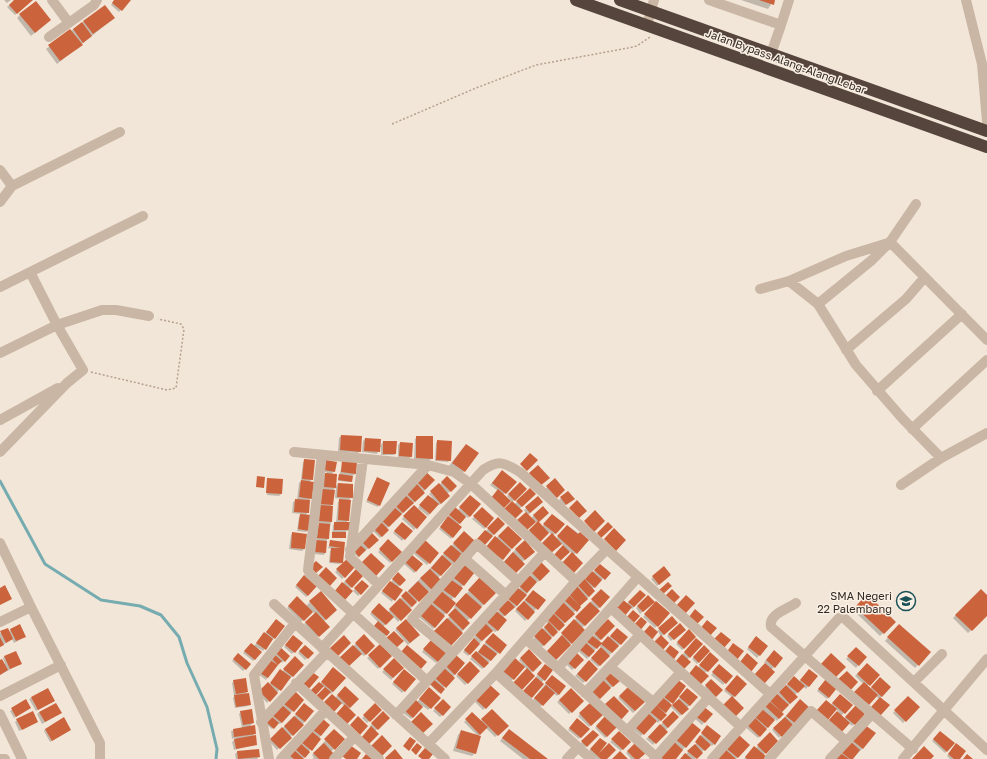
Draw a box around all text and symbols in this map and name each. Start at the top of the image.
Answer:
street label: Jalan Bypass Alang-Alang Lebar [704,26,869,96]
place label: SMA Negeri 22 Palembang [817,589,892,615]
school or university icon: SMA Negeri 22 Palembang [895,590,917,612]

